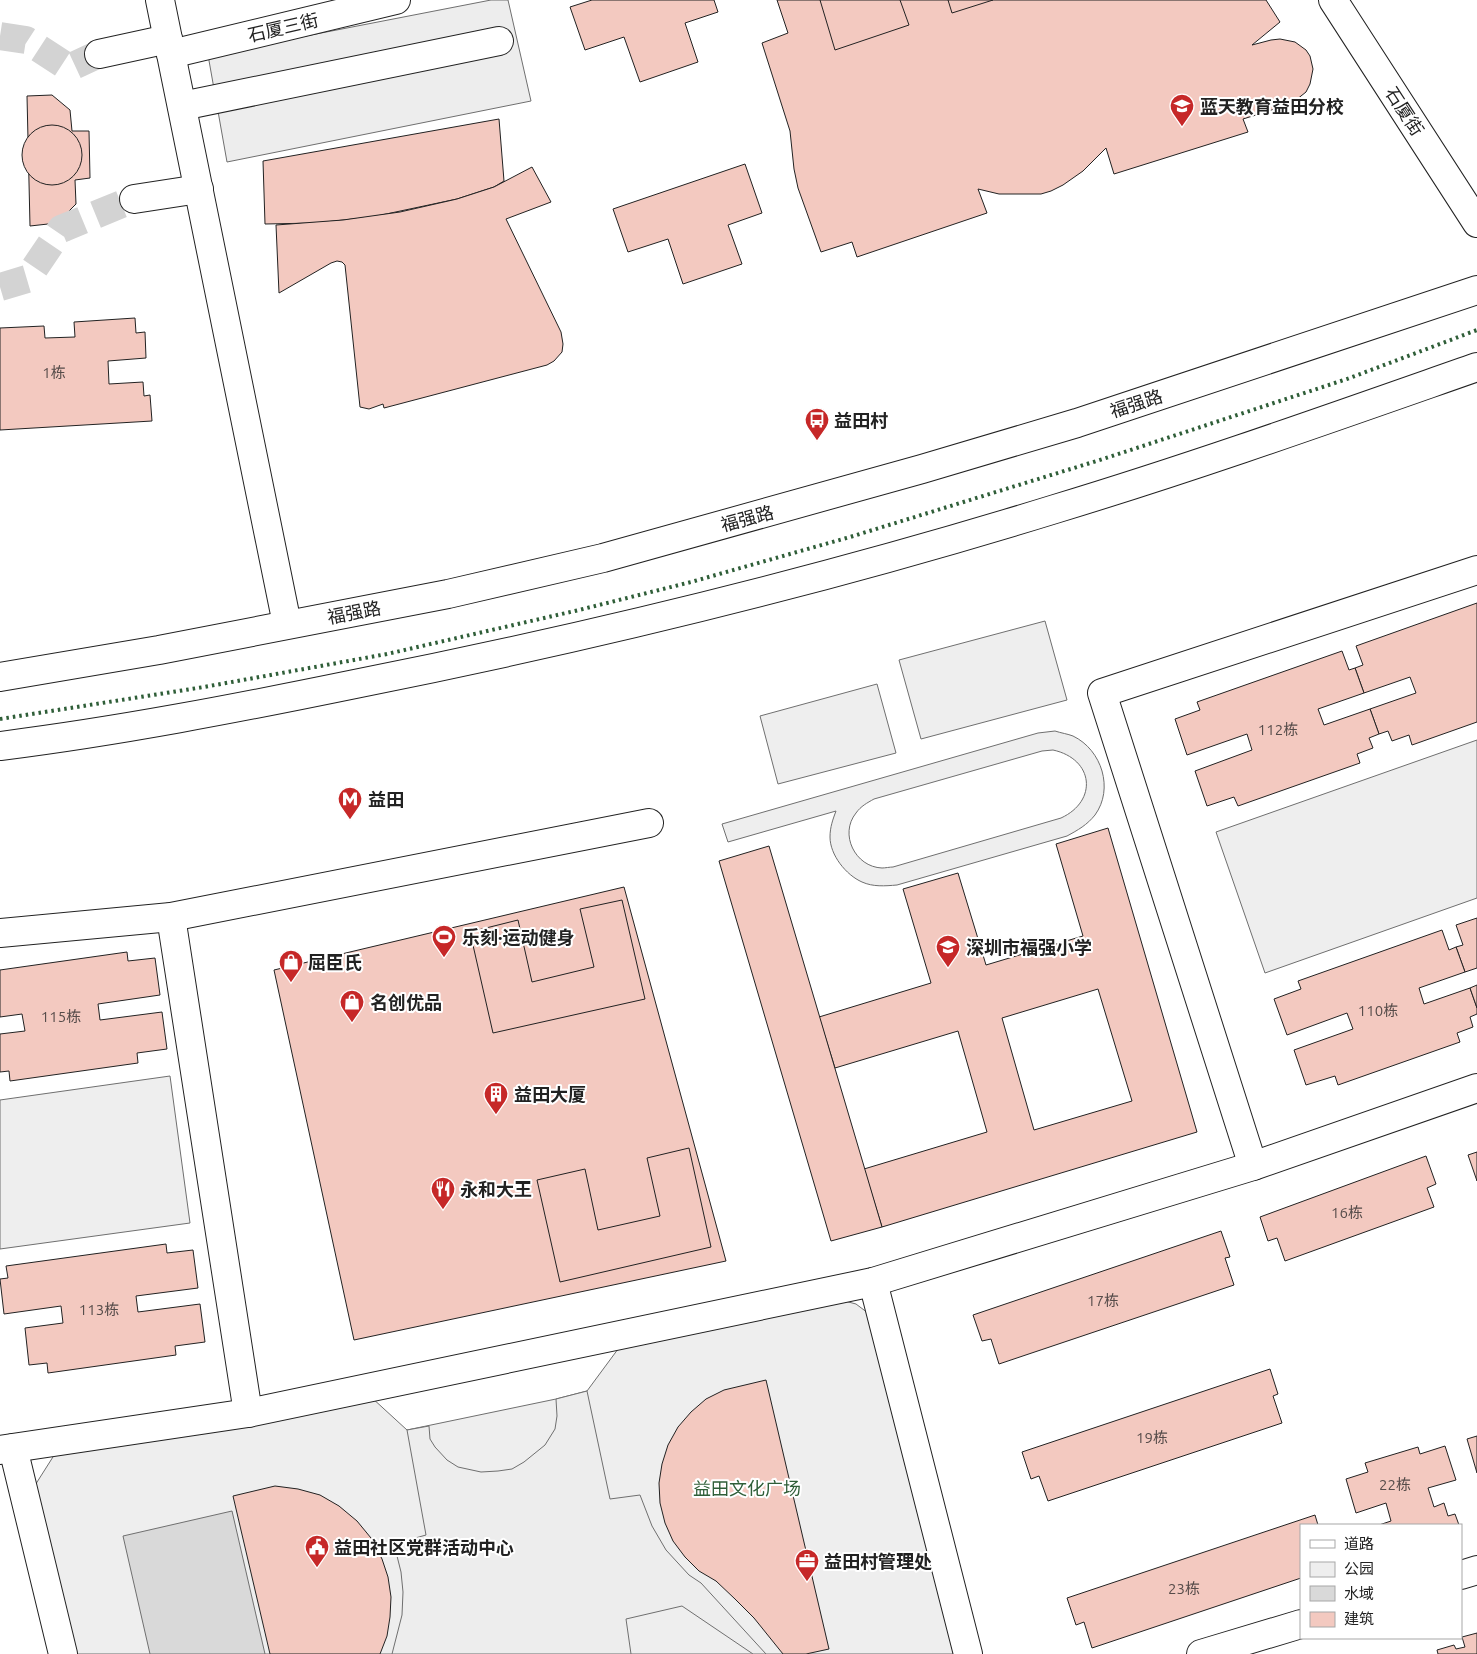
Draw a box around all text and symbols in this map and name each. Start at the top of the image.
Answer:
street label: 石厦三街 [246,9,320,45]
street label: 石厦街 [1382,83,1428,139]
school or university icon: 蓝天教育益田分校 [1169,93,1195,127]
place label: 蓝天教育益田分校 [1200,96,1344,116]
house number: 1栋 [42,364,66,381]
street label: 福强路 [1107,385,1165,421]
bus stop icon: 益田村 [804,407,830,441]
place label: 益田村 [834,410,888,430]
street label: 福强路 [718,501,776,535]
street label: 福强路 [326,597,382,627]
house number: 112栋 [1258,721,1298,738]
metro station icon: 益田 [337,786,363,820]
place label: 益田 [368,789,404,809]
sports icon: 乐刻·运动健身 [431,924,457,958]
place label: 乐刻·运动健身 [462,927,574,947]
school or university icon: 深圳市福强小学 [935,934,961,968]
place label: 深圳市福强小学 [966,937,1092,957]
shop icon: 屈臣氏 [278,949,304,983]
place label: 屈臣氏 [308,952,362,972]
shop icon: 名创优品 [339,989,365,1023]
place label: 名创优品 [370,992,442,1012]
house number: 110栋 [1358,1002,1398,1019]
house number: 115栋 [41,1008,81,1025]
building icon: 益田大厦 [483,1081,509,1115]
place label: 益田大厦 [514,1084,586,1104]
restaurant icon: 永和大王 [430,1176,456,1210]
place label: 永和大王 [460,1179,532,1199]
house number: 16栋 [1331,1204,1363,1221]
house number: 17栋 [1087,1292,1119,1309]
house number: 113栋 [79,1301,119,1318]
house number: 19栋 [1136,1429,1168,1446]
house number: 22栋 [1379,1476,1411,1493]
park label: 益田文化广场 [693,1478,801,1498]
legend [1300,1524,1462,1639]
public building icon: 益田社区党群活动中心 [304,1534,330,1568]
text: 道路 [1344,1535,1374,1552]
place label: 益田社区党群活动中心 [334,1537,514,1557]
office icon: 益田村管理处 [794,1548,820,1582]
place label: 益田村管理处 [824,1551,932,1571]
text: 公园 [1344,1560,1374,1577]
house number: 23栋 [1168,1580,1200,1597]
text: 水域 [1344,1585,1374,1602]
text: 建筑 [1344,1610,1374,1627]

